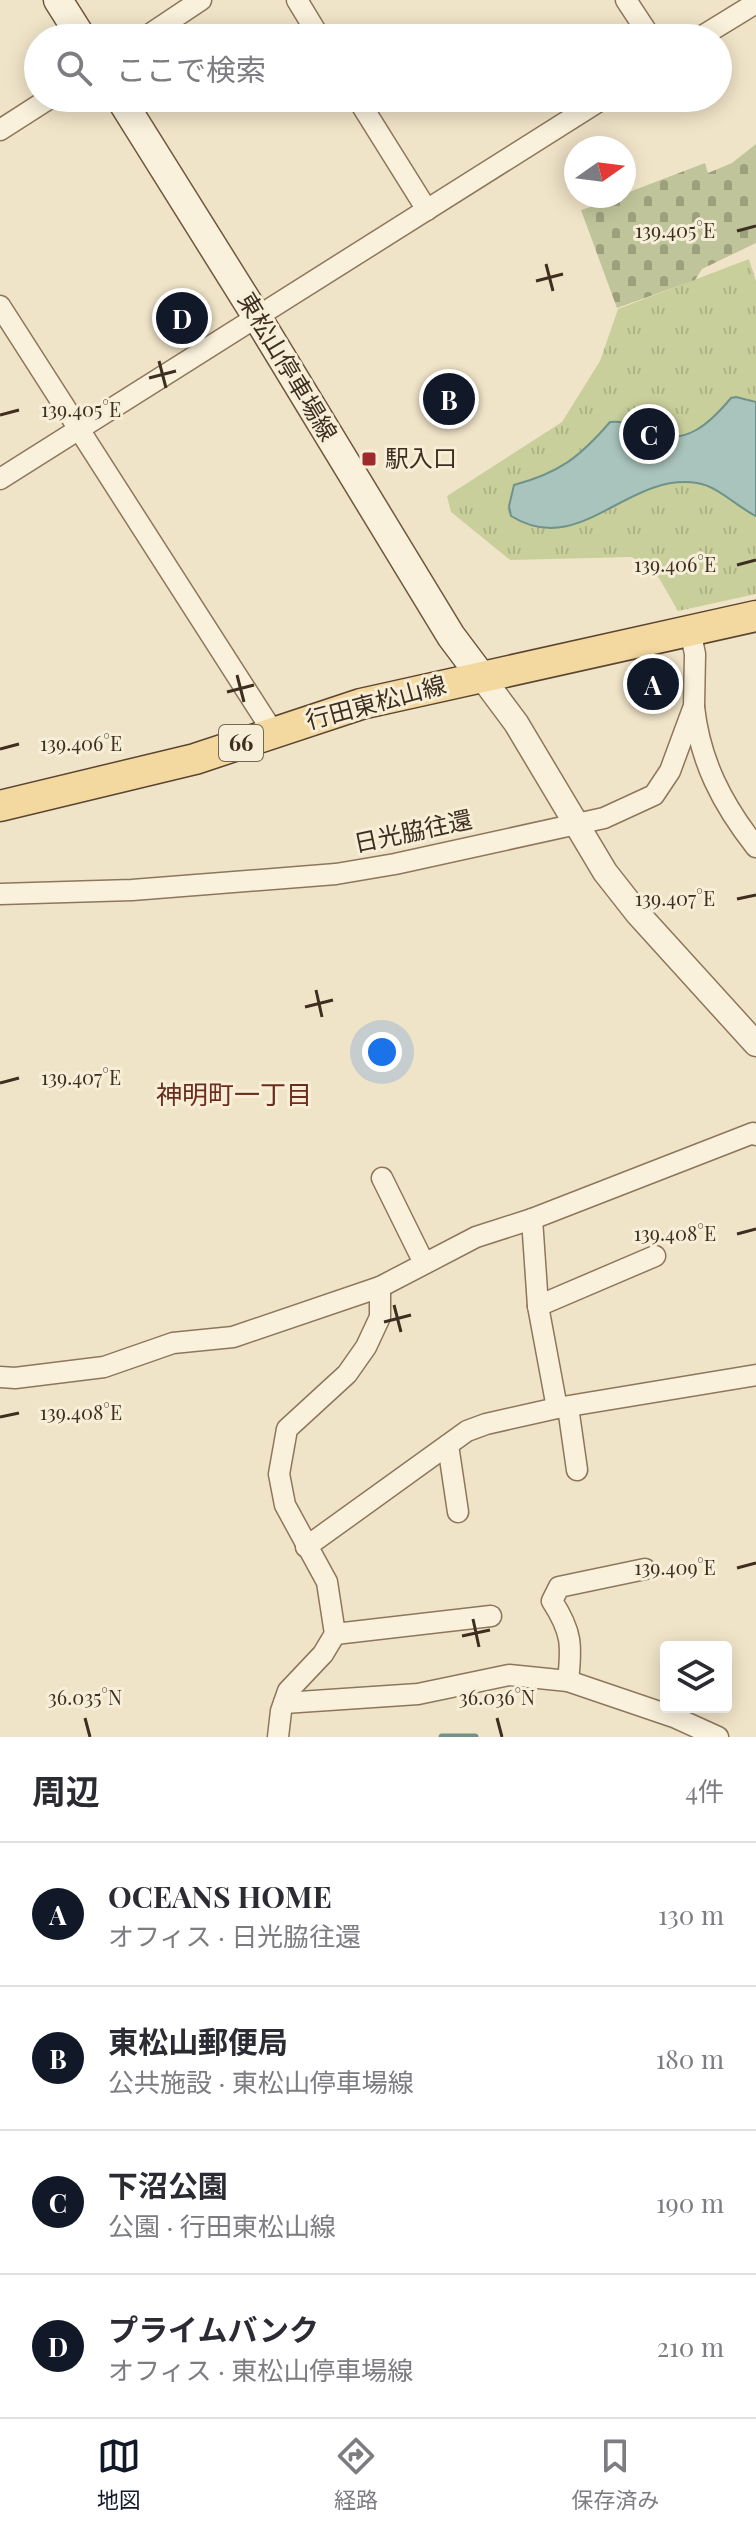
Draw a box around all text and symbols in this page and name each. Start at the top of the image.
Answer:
search box [24,24,732,112]
icon: search [52,46,96,90]
text: ここで検索 [116,49,266,89]
north arrow [564,136,636,208]
text: 139.405°E [635,216,715,243]
street label: 東松山停車場線 [232,286,346,446]
pin: D [156,288,208,348]
pin: B [423,369,475,429]
text: 139.405°E [41,395,121,422]
pin: C [623,404,675,464]
place label: 駅入口 [385,441,457,473]
marker: 駅入口 [360,450,378,468]
text: 139.406°E [634,550,716,577]
pin: A [627,654,679,714]
street label: 行田東松山線 [302,667,449,735]
road number: 66 [219,725,263,761]
text: 139.406°E [40,729,122,756]
street label: 日光脇往還 [351,802,475,858]
text: 139.407°E [635,884,715,911]
your location [362,1032,402,1072]
text: 139.407°E [41,1063,121,1090]
district label: 神明町一丁目 [156,1076,312,1111]
text: 139.408°E [634,1219,716,1246]
text: 139.408°E [40,1398,122,1425]
text: 139.409°E [634,1553,716,1580]
map controls [660,1641,732,1713]
button: layers [660,1641,732,1713]
text: 36.035°N [48,1683,122,1710]
text: 36.036°N [459,1683,535,1710]
text: 周辺 [32,1767,100,1813]
text: 4件 [685,1773,724,1808]
text: OCEANS HOME [108,1876,332,1916]
text: A [49,1897,67,1932]
text: 130 m [658,1897,724,1932]
text: オフィス · 日光脇往還 [108,1918,361,1953]
text: 東松山郵便局 [108,2021,288,2061]
text: B [49,2041,67,2076]
text: 180 m [656,2041,724,2076]
text: 公共施設 · 東松山停車場線 [108,2064,414,2099]
text: 下沼公園 [108,2165,228,2205]
text: C [49,2185,67,2220]
text: 190 m [656,2185,724,2220]
text: 公園 · 行田東松山線 [108,2208,336,2243]
text: プライムバンク [108,2309,319,2349]
text: D [48,2329,68,2364]
text: 210 m [657,2329,724,2364]
text: オフィス · 東松山停車場線 [108,2352,413,2387]
tab: 地図 [97,2434,141,2514]
tab: 経路 [334,2434,378,2514]
tab: 保存済み [571,2434,659,2514]

